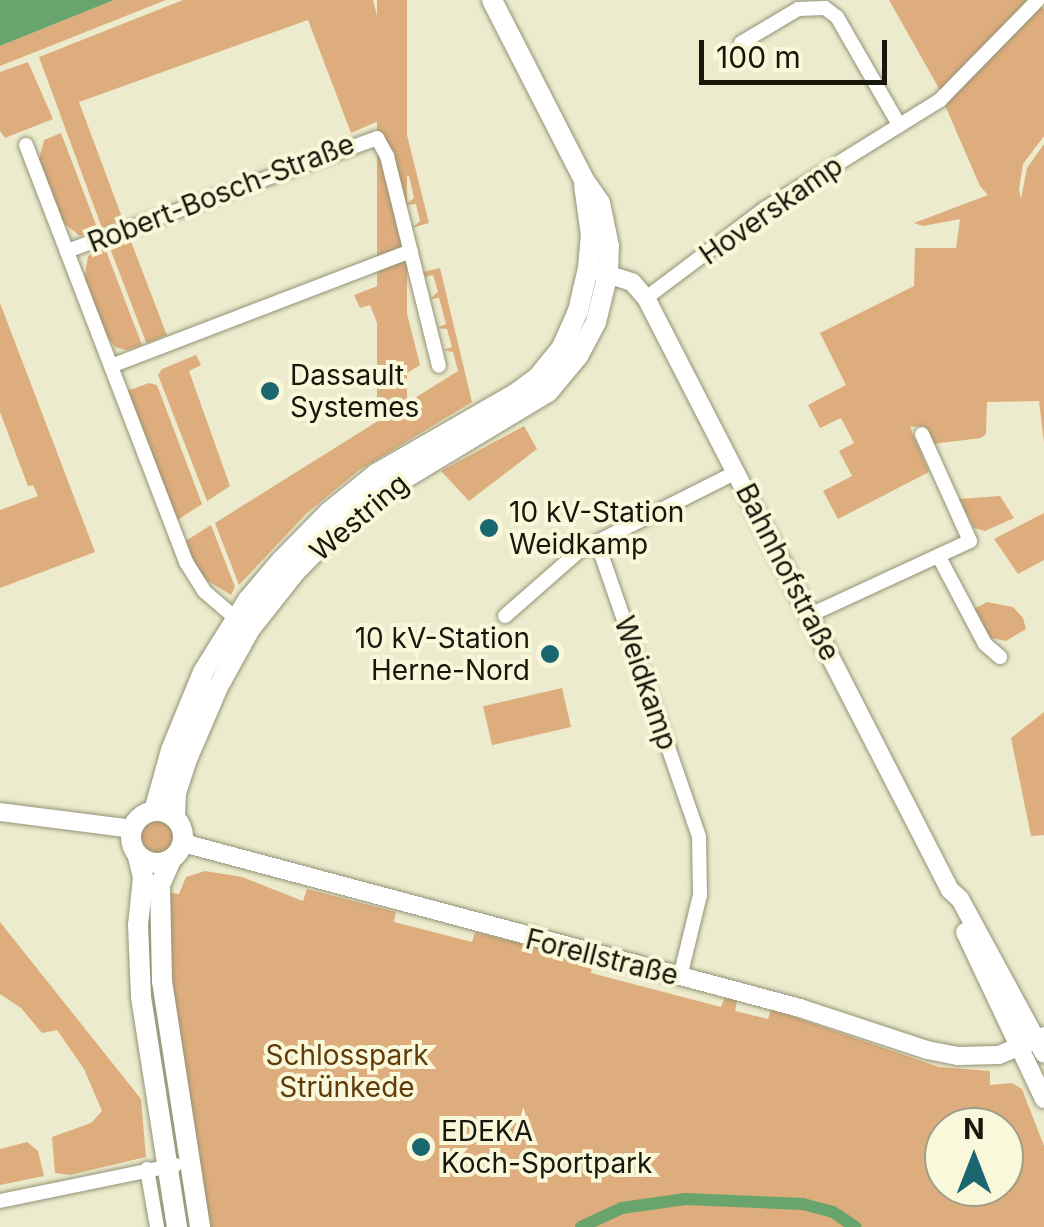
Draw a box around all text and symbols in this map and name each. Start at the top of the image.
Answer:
scale bar [704,20,892,82]
text: 100 m [716,39,801,75]
street label: Robert-Bosch-Straße [83,127,359,259]
street label: Hoverskamp [693,148,849,272]
place label: Dassault Systemes [290,358,419,424]
marker: Dassault Systemes [259,380,281,402]
street label: Westring [303,466,415,568]
street label: Bahnhofstraße [729,478,847,666]
place label: 10 kV-Station Weidkamp [509,495,684,561]
marker: 10 kV-Station Weidkamp [478,517,500,539]
street label: Weidkamp [607,612,685,754]
place label: 10 kV-Station Herne-Nord [355,621,530,687]
marker: 10 kV-Station Herne-Nord [539,643,561,665]
street label: Forellstraße [522,922,682,992]
park label: Schlosspark Strünkede [265,1038,429,1104]
north arrow [924,1107,1024,1207]
text: N [963,1112,985,1146]
place label: EDEKA Koch-Sportpark [441,1114,652,1180]
marker: EDEKA Koch-Sportpark [410,1136,432,1158]

